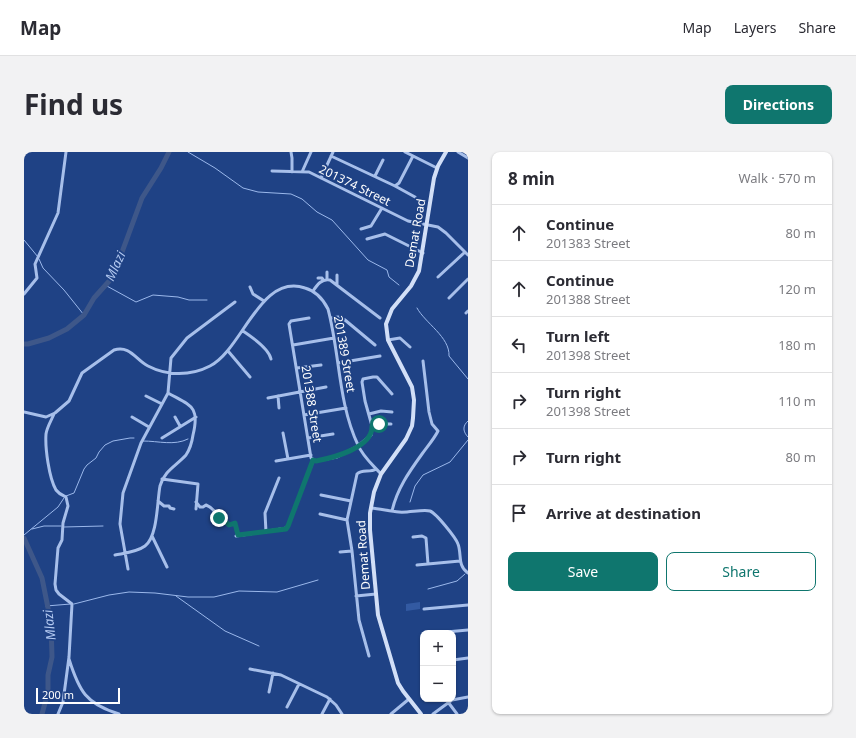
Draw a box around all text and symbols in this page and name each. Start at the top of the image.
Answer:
text: Map [20,15,61,41]
text: Map [683,18,712,37]
text: Layers [734,18,776,37]
text: Share [798,18,836,37]
text: Find us [24,85,123,123]
button: Directions [725,85,832,124]
street label: 201374 Street [316,160,394,210]
text: 8 min [508,167,555,190]
text: Walk · 570 m [738,169,816,187]
street label: Demat Road [401,197,429,269]
text: Continue [546,214,614,234]
icon: ahead [508,222,530,244]
text: 80 m [786,224,816,242]
text: 201383 Street [546,234,630,252]
water label: Mlazi [101,248,130,284]
text: Continue [546,270,614,290]
icon: ahead [508,278,530,300]
text: 120 m [778,280,816,298]
text: 201388 Street [546,290,630,308]
street label: 201389 Street [330,314,360,394]
text: Turn left [546,326,610,346]
icon: left [508,334,530,356]
text: 180 m [778,336,816,354]
text: 201398 Street [546,346,630,364]
street label: 201388 Street [298,364,327,444]
text: Turn right [546,382,621,402]
icon: right [508,390,530,412]
text: 110 m [778,392,816,410]
text: 201398 Street [546,402,630,420]
route start [370,415,388,433]
icon: right [508,446,530,468]
text: Turn right [546,447,621,467]
text: 80 m [786,448,816,466]
icon: arrive [508,502,530,524]
text: Arrive at destination [546,503,701,523]
route end [210,509,228,527]
street label: Demat Road [352,520,374,590]
button: Save [508,552,658,591]
button: Share [666,552,816,591]
water label: Mlazi [38,608,60,641]
map controls [420,630,456,702]
button: + [420,630,456,666]
button: − [420,666,456,702]
scale bar [36,686,120,705]
text: 200 m [42,687,74,702]

